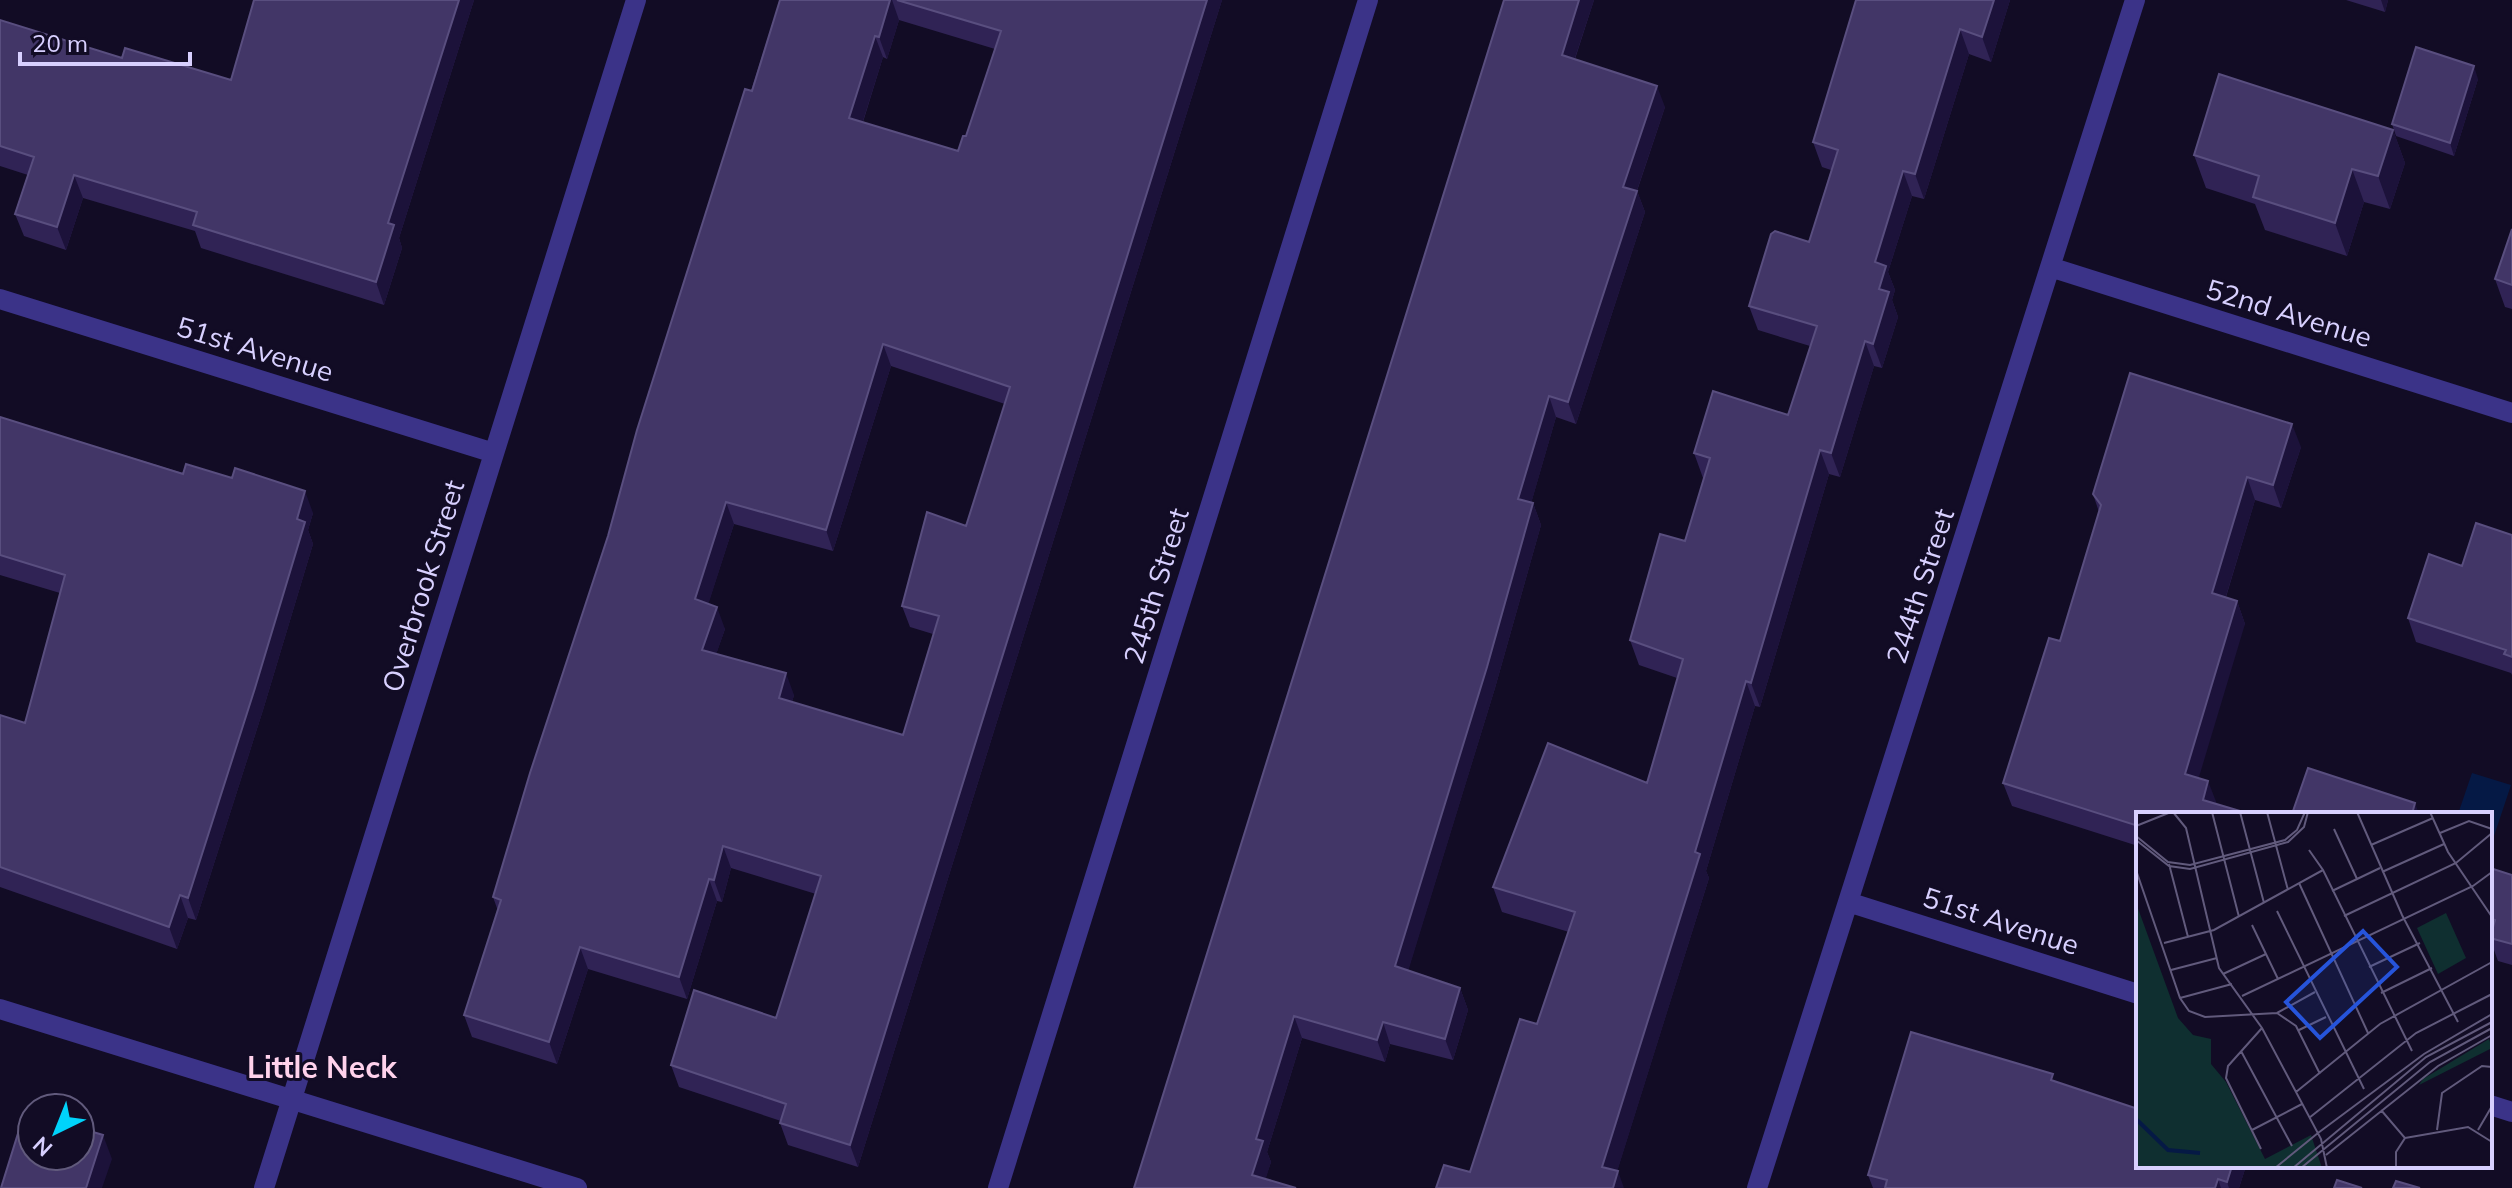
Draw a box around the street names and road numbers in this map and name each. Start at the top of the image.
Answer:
street label: 52nd Avenue [2202,271,2376,354]
street label: 51st Avenue [173,308,338,389]
street label: Overbrook Street [374,476,471,696]
street label: 245th Street [1115,503,1196,668]
street label: 244th Street [1878,504,1961,668]
street label: 51st Avenue [1919,879,2084,962]

